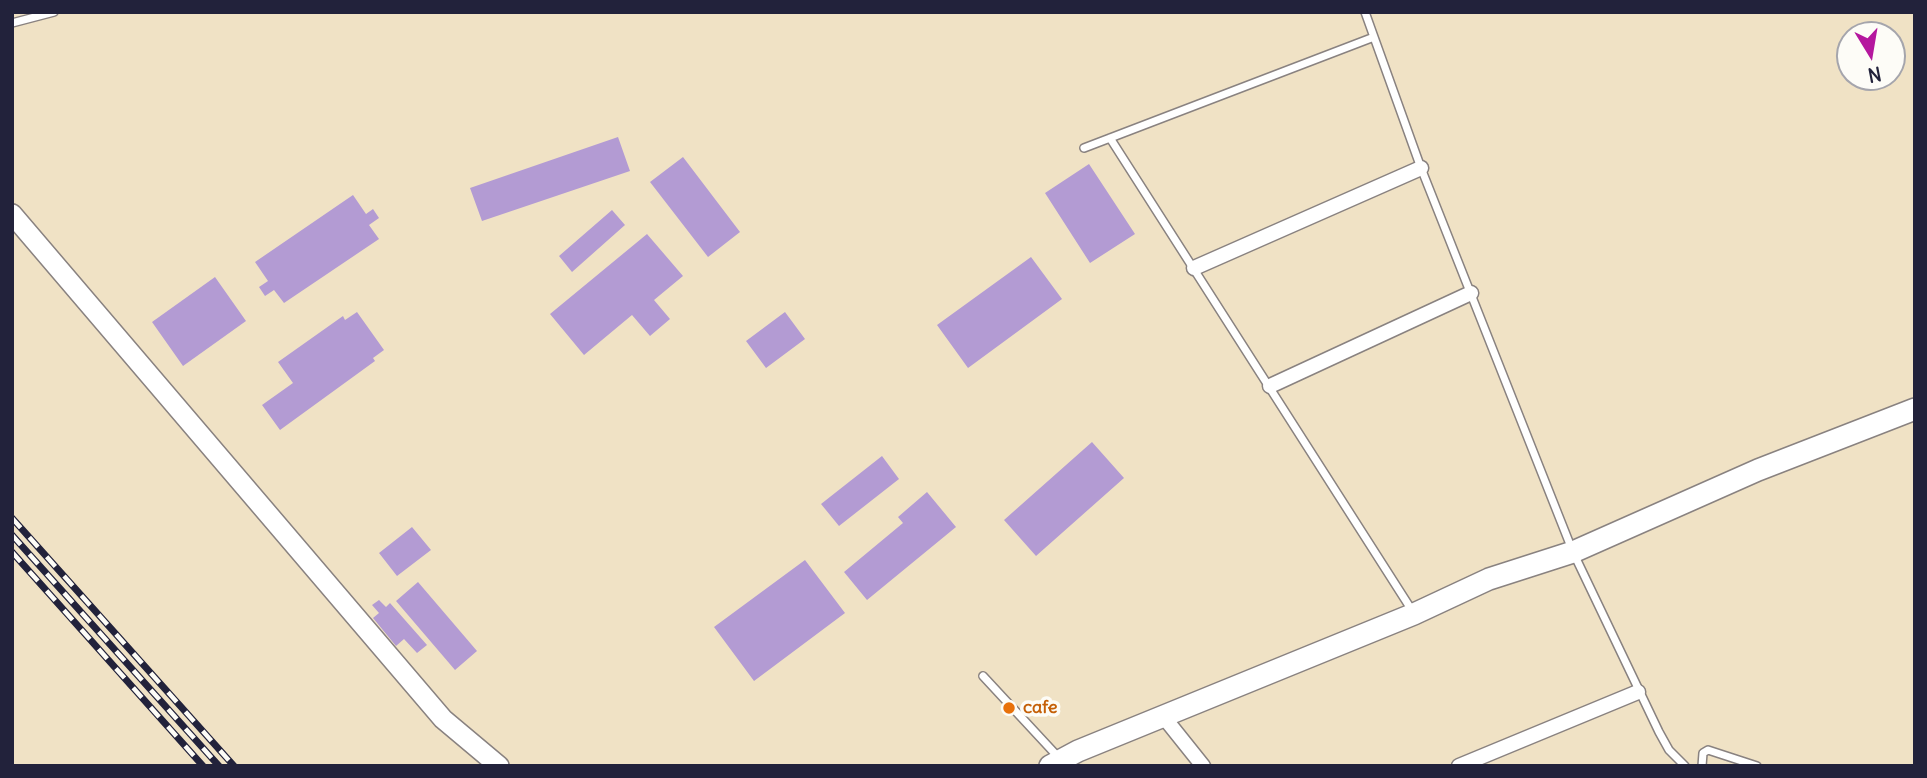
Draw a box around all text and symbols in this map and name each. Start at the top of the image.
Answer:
north arrow [1836,21,1906,91]
text: N [1866,62,1883,88]
place label: cafe [1023,697,1057,719]
marker: cafe [1001,700,1017,716]

